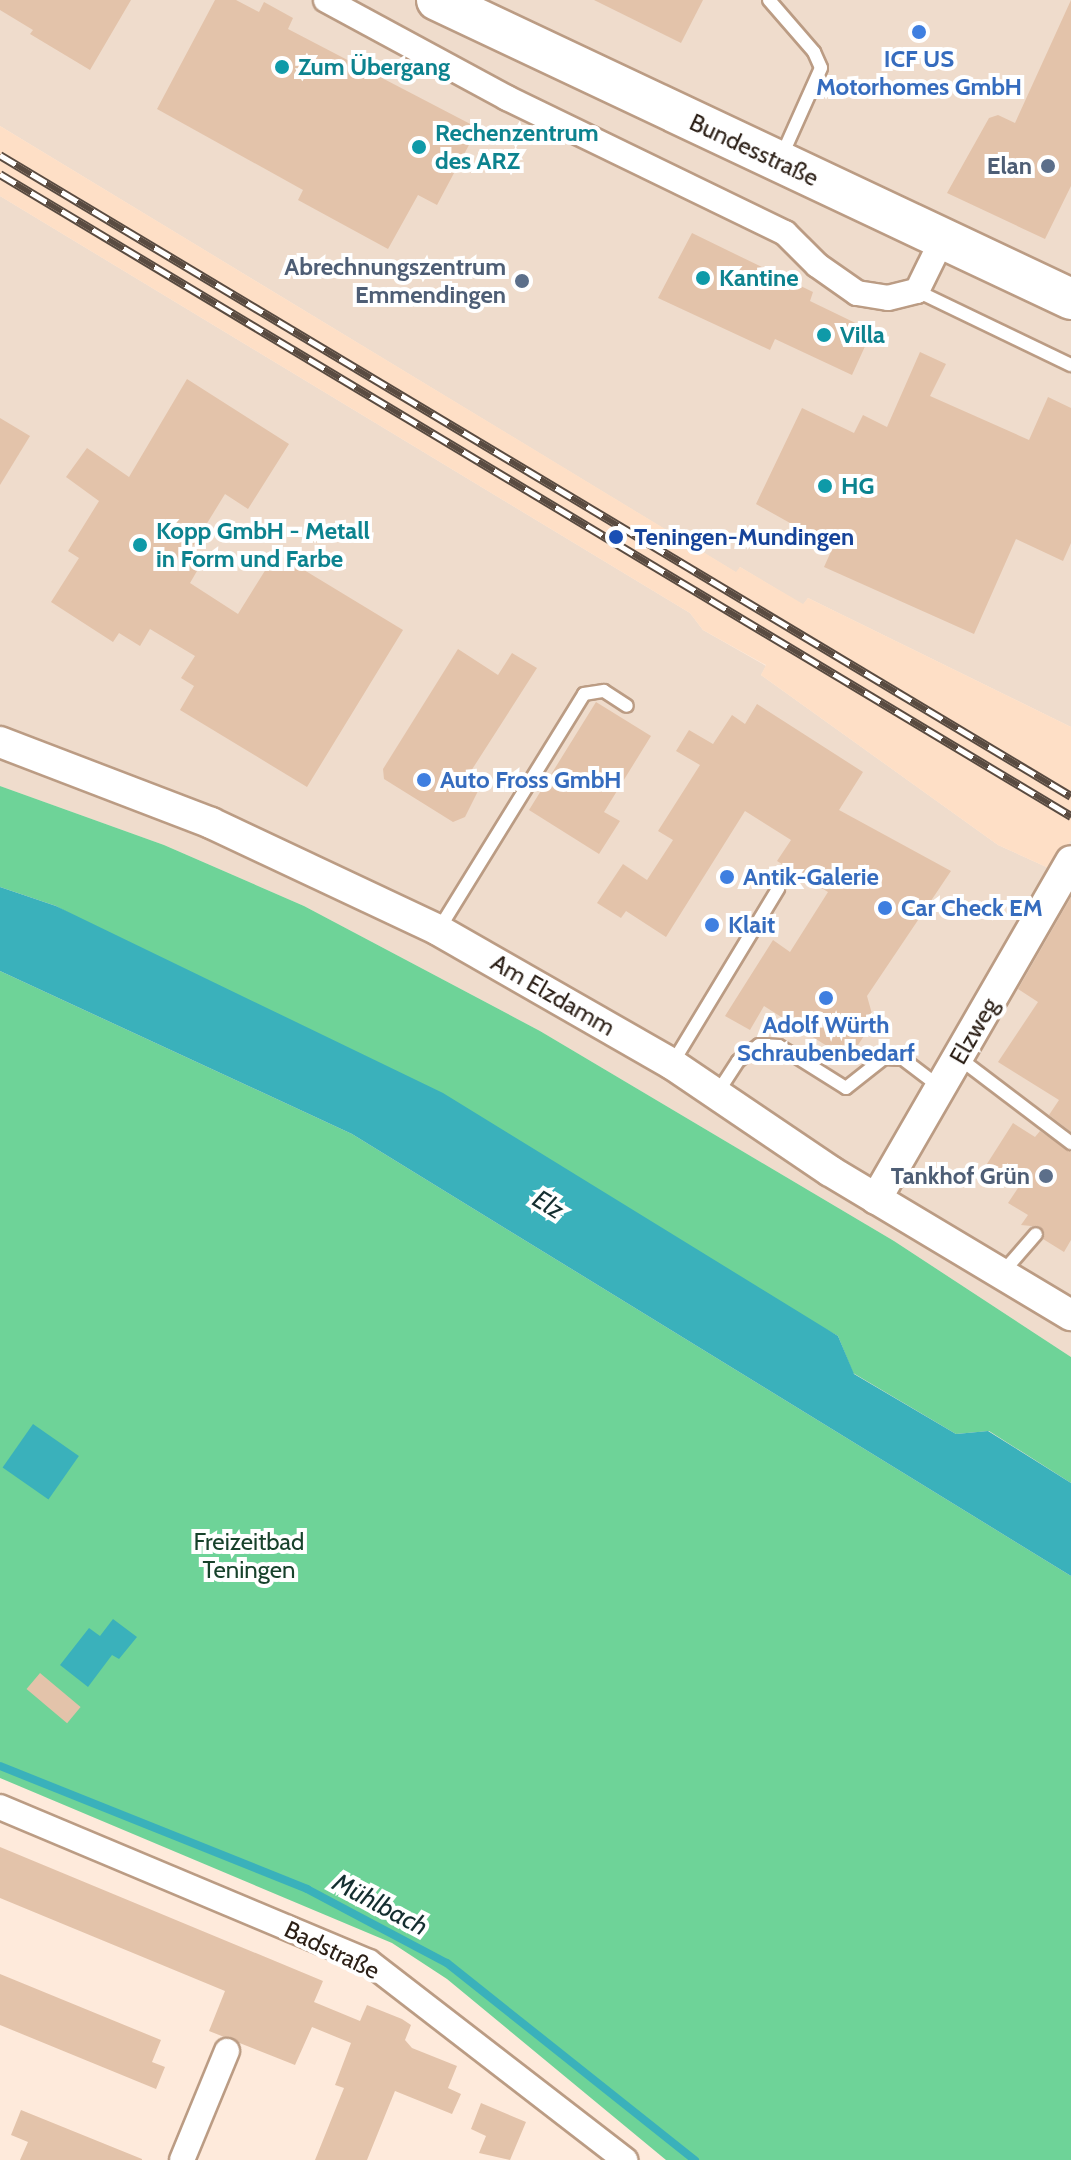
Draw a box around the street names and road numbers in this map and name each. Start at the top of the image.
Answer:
street label: Bundesstraße [685,108,823,192]
street label: Am Elzdamm [486,948,620,1042]
street label: Elzweg [944,993,1004,1069]
street label: Badstraße [280,1915,384,1985]

